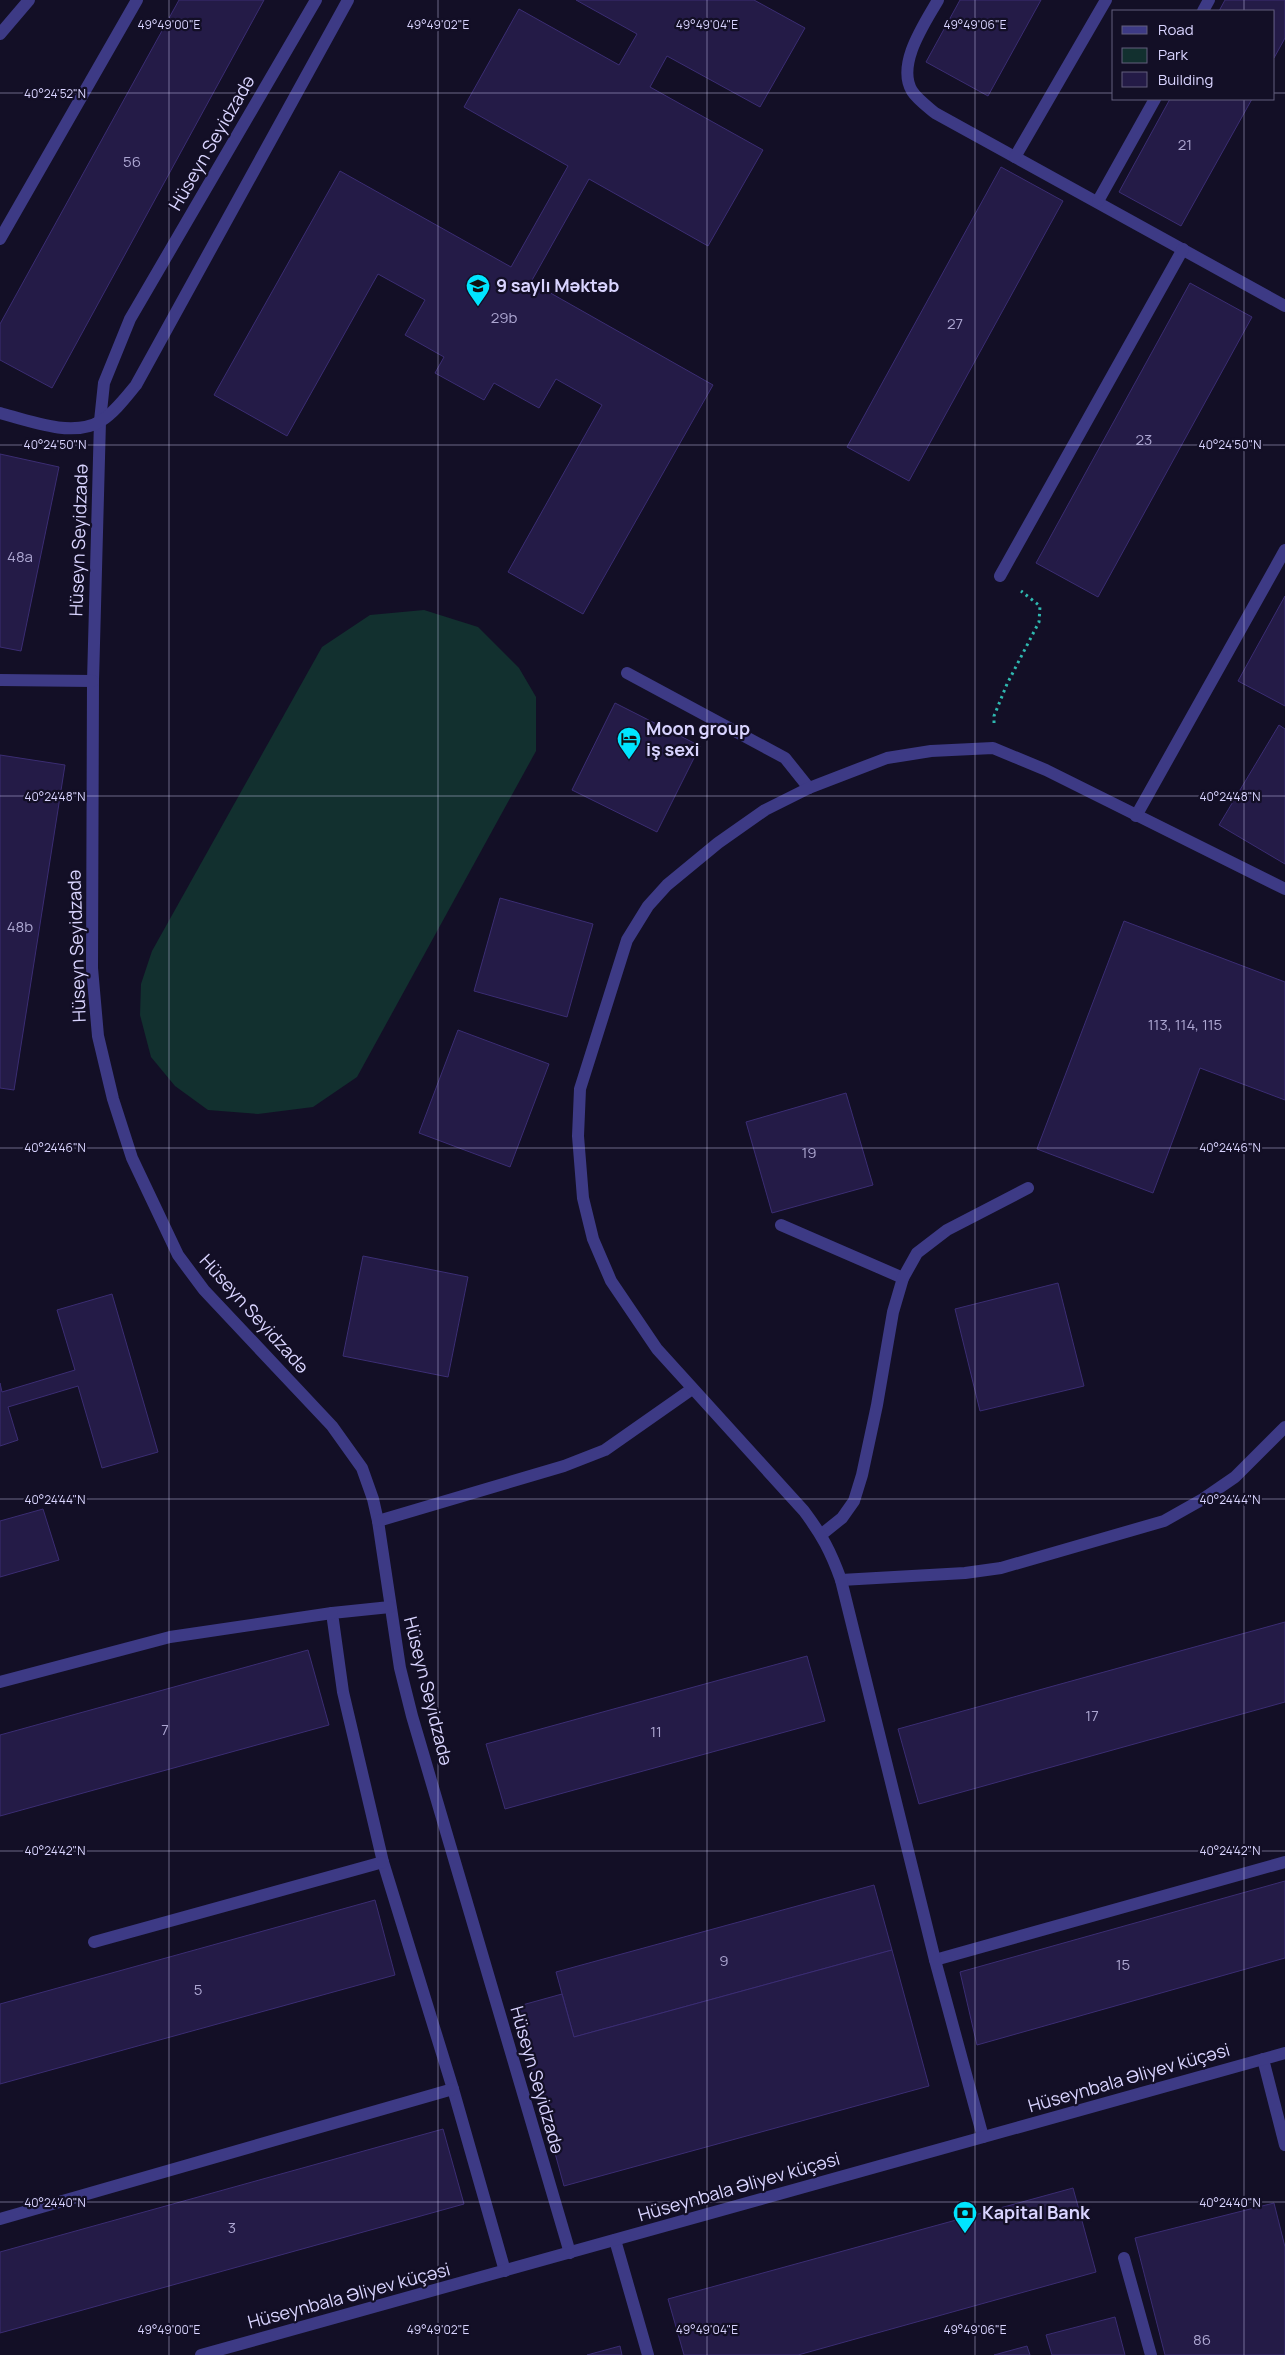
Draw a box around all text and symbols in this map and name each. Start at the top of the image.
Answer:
legend [1112,10,1275,100]
text: 49°49'00"E [138,16,201,33]
text: 49°49'02"E [407,16,469,33]
text: 49°49'04"E [676,16,738,33]
text: 49°49'06"E [943,16,1007,33]
text: Road [1158,19,1194,40]
text: Park [1158,44,1188,65]
text: Building [1158,69,1213,90]
street label: Hüseyn Seyidzadə [163,70,260,215]
text: 40°24'52"N [24,85,86,102]
house number: 21 [1178,134,1192,155]
house number: 56 [123,151,141,172]
school or university icon: 9 saylı Məktəb [465,273,491,307]
place label: 9 saylı Məktəb [496,273,619,297]
house number: 29b [491,307,517,328]
house number: 27 [947,313,963,334]
house number: 23 [1136,429,1152,450]
text: 40°24'50"N [24,436,86,453]
text: 40°24'50"N [1199,436,1261,453]
street label: Hüseyn Seyidzadə [63,463,93,617]
house number: 48a [7,546,33,567]
place label: Moon group iş sexi [646,716,750,761]
hotel icon: Moon group iş sexi [616,726,642,760]
text: 40°24'48"N [24,788,86,805]
text: 40°24'48"N [1199,788,1261,805]
street label: Hüseyn Seyidzadə [61,869,91,1023]
house number: 48b [7,916,33,937]
house number: 113, 114, 115 [1148,1014,1222,1035]
text: 40°24'46"N [24,1139,86,1156]
text: 40°24'46"N [1199,1139,1261,1156]
house number: 19 [801,1142,817,1163]
street label: Hüseyn Seyidzadə [195,1249,315,1378]
text: 40°24'44"N [24,1491,86,1508]
text: 40°24'44"N [1199,1491,1261,1508]
street label: Hüseyn Seyidzadə [399,1614,459,1768]
house number: 17 [1085,1705,1099,1726]
house number: 7 [161,1719,169,1740]
house number: 11 [650,1721,662,1742]
text: 40°24'42"N [24,1842,86,1859]
text: 40°24'42"N [1199,1842,1261,1859]
house number: 9 [719,1950,729,1971]
house number: 15 [1116,1954,1130,1975]
house number: 5 [194,1979,202,2000]
street label: Hüseyn Seyidzadə [505,2003,571,2156]
street label: Hüseynbala Əliyev küçəsi [1025,2037,1232,2117]
street label: Hüseynbala Əliyev küçəsi [635,2146,842,2226]
text: 40°24'40"N [24,2194,86,2211]
text: 40°24'40"N [1199,2194,1261,2211]
bank icon: Kapital Bank [952,2200,978,2234]
place label: Kapital Bank [982,2200,1091,2224]
house number: 3 [228,2217,236,2238]
street label: Hüseynbala Əliyev küçəsi [245,2256,453,2334]
text: 49°49'00"E [138,2321,201,2338]
text: 49°49'02"E [407,2321,469,2338]
text: 49°49'04"E [676,2321,738,2338]
text: 49°49'06"E [943,2321,1007,2338]
house number: 86 [1193,2329,1211,2350]

